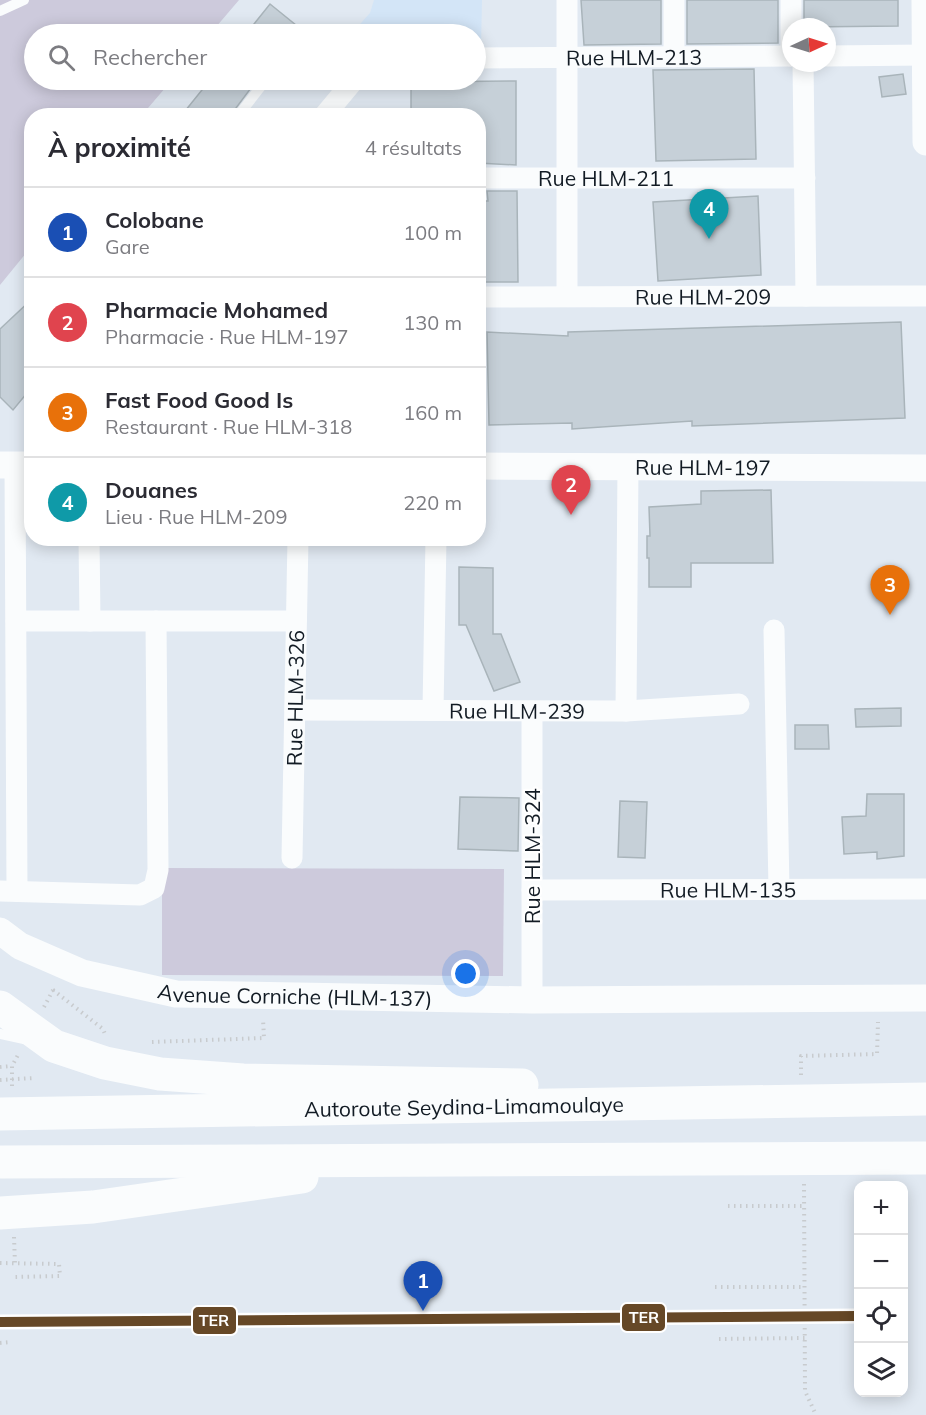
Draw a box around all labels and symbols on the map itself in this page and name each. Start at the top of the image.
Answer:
north arrow [782,18,836,72]
street label: Rue HLM-213 [566,44,702,70]
street label: Rue HLM-211 [538,165,674,191]
pin: 4 [690,190,728,239]
street label: Rue HLM-209 [635,283,771,310]
street label: Rue HLM-197 [635,454,771,480]
pin: 2 [552,466,590,515]
pin: 3 [870,566,910,615]
street label: Rue HLM-326 [281,630,309,766]
street label: Rue HLM-239 [449,697,585,724]
street label: Rue HLM-324 [519,788,545,924]
street label: Rue HLM-135 [660,876,796,903]
your location [451,959,480,988]
street label: Avenue Corniche (HLM-137) [155,977,433,1011]
street label: Autoroute Seydina-Limamoulaye [304,1091,624,1122]
pin: 1 [404,1262,442,1311]
line badge: TER [621,1303,666,1332]
line badge: TER [192,1306,237,1335]
text: TER [629,1307,659,1327]
text: TER [199,1310,229,1330]

